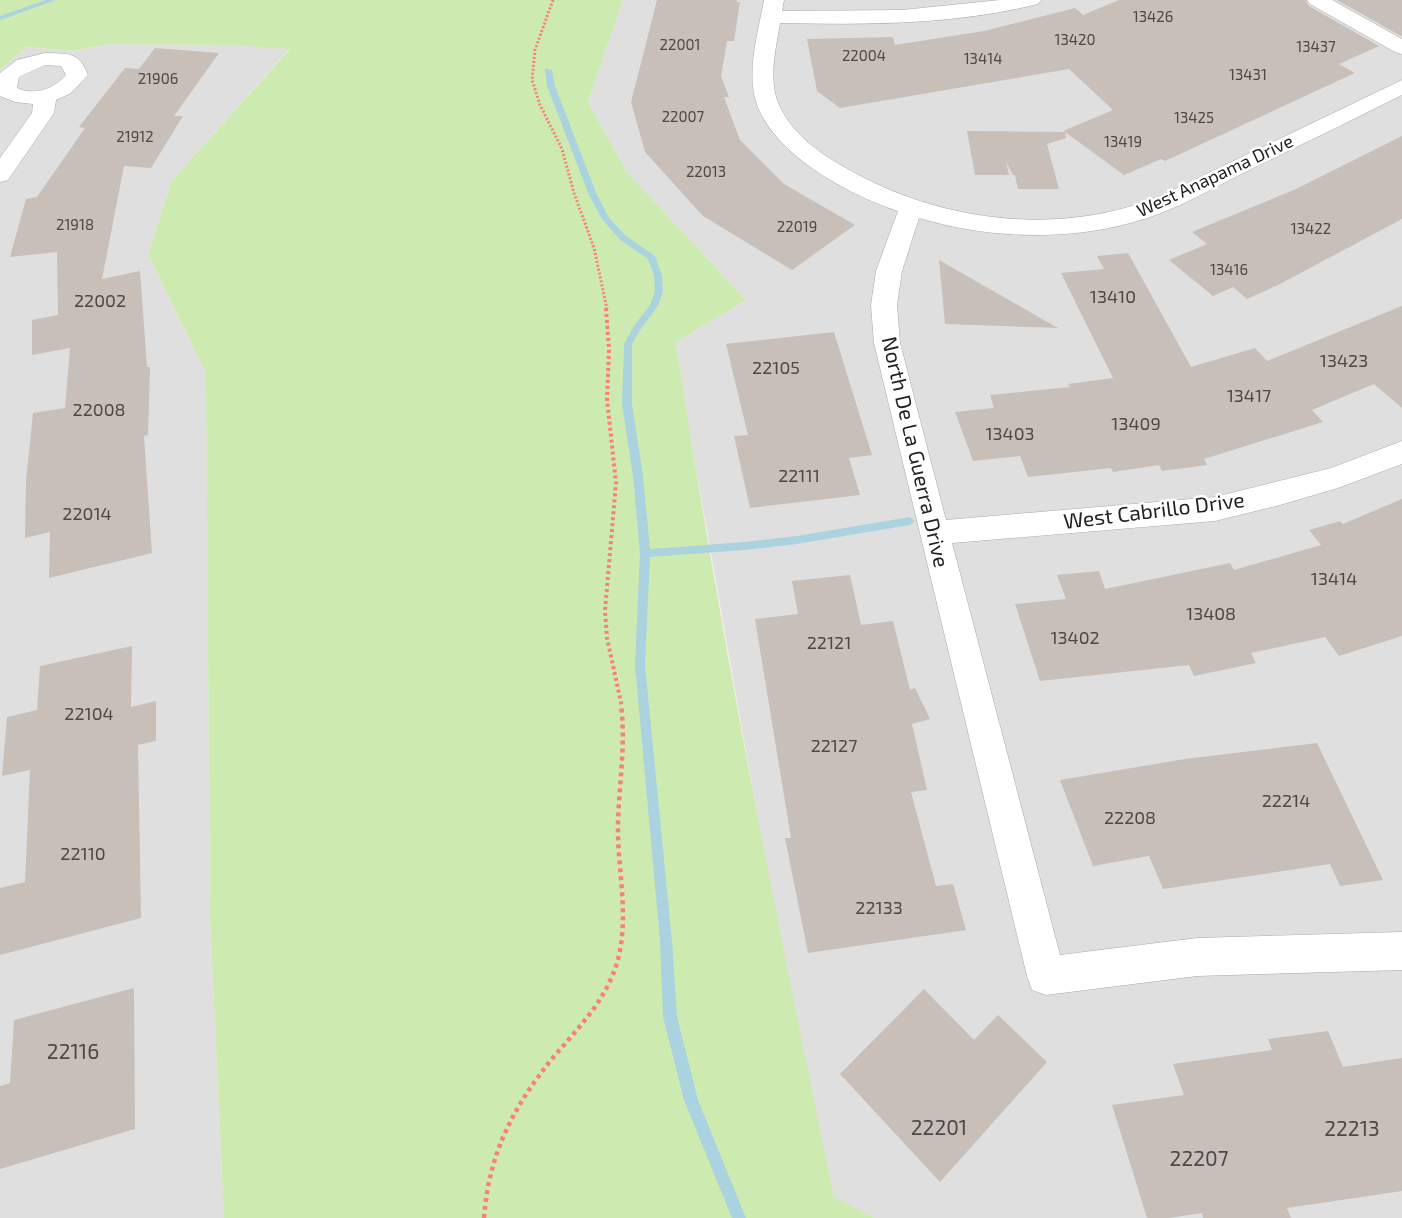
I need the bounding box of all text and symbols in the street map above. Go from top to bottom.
house number: 13426 [1133,7,1173,25]
house number: 13420 [1054,30,1096,48]
house number: 22001 [660,35,700,53]
house number: 13437 [1296,37,1336,55]
house number: 22004 [842,46,886,64]
house number: 13414 [964,49,1002,67]
house number: 13431 [1229,65,1267,83]
house number: 21906 [138,69,178,87]
house number: 22007 [662,107,705,125]
house number: 13425 [1174,108,1214,126]
house number: 21912 [116,127,154,145]
street label: West Anapama Drive [1133,129,1296,221]
house number: 13419 [1104,132,1142,150]
house number: 22013 [686,162,726,180]
house number: 21918 [56,215,94,233]
house number: 22019 [777,217,817,235]
house number: 13422 [1291,219,1331,237]
house number: 13416 [1210,260,1248,278]
house number: 13410 [1090,285,1136,307]
house number: 22002 [74,289,126,311]
street label: North De La Guerra Drive [878,334,955,570]
house number: 13423 [1320,349,1368,371]
house number: 22105 [752,356,800,378]
house number: 13417 [1227,384,1271,406]
house number: 22008 [73,398,125,420]
house number: 13409 [1111,412,1161,434]
house number: 13403 [985,422,1035,444]
house number: 22111 [778,464,820,486]
street label: West Cabrillo Drive [1062,486,1246,533]
house number: 22014 [62,502,112,524]
house number: 13414 [1311,567,1357,589]
house number: 13408 [1186,602,1236,624]
house number: 13402 [1050,626,1100,648]
house number: 22121 [807,631,851,653]
house number: 22104 [64,702,114,724]
house number: 22127 [811,734,857,756]
house number: 22214 [1262,789,1310,811]
house number: 22208 [1104,806,1156,828]
house number: 22110 [60,842,106,864]
house number: 22133 [855,896,903,918]
house number: 22116 [47,1038,99,1063]
house number: 22201 [911,1114,967,1139]
house number: 22213 [1324,1115,1380,1140]
house number: 22207 [1170,1145,1229,1170]

